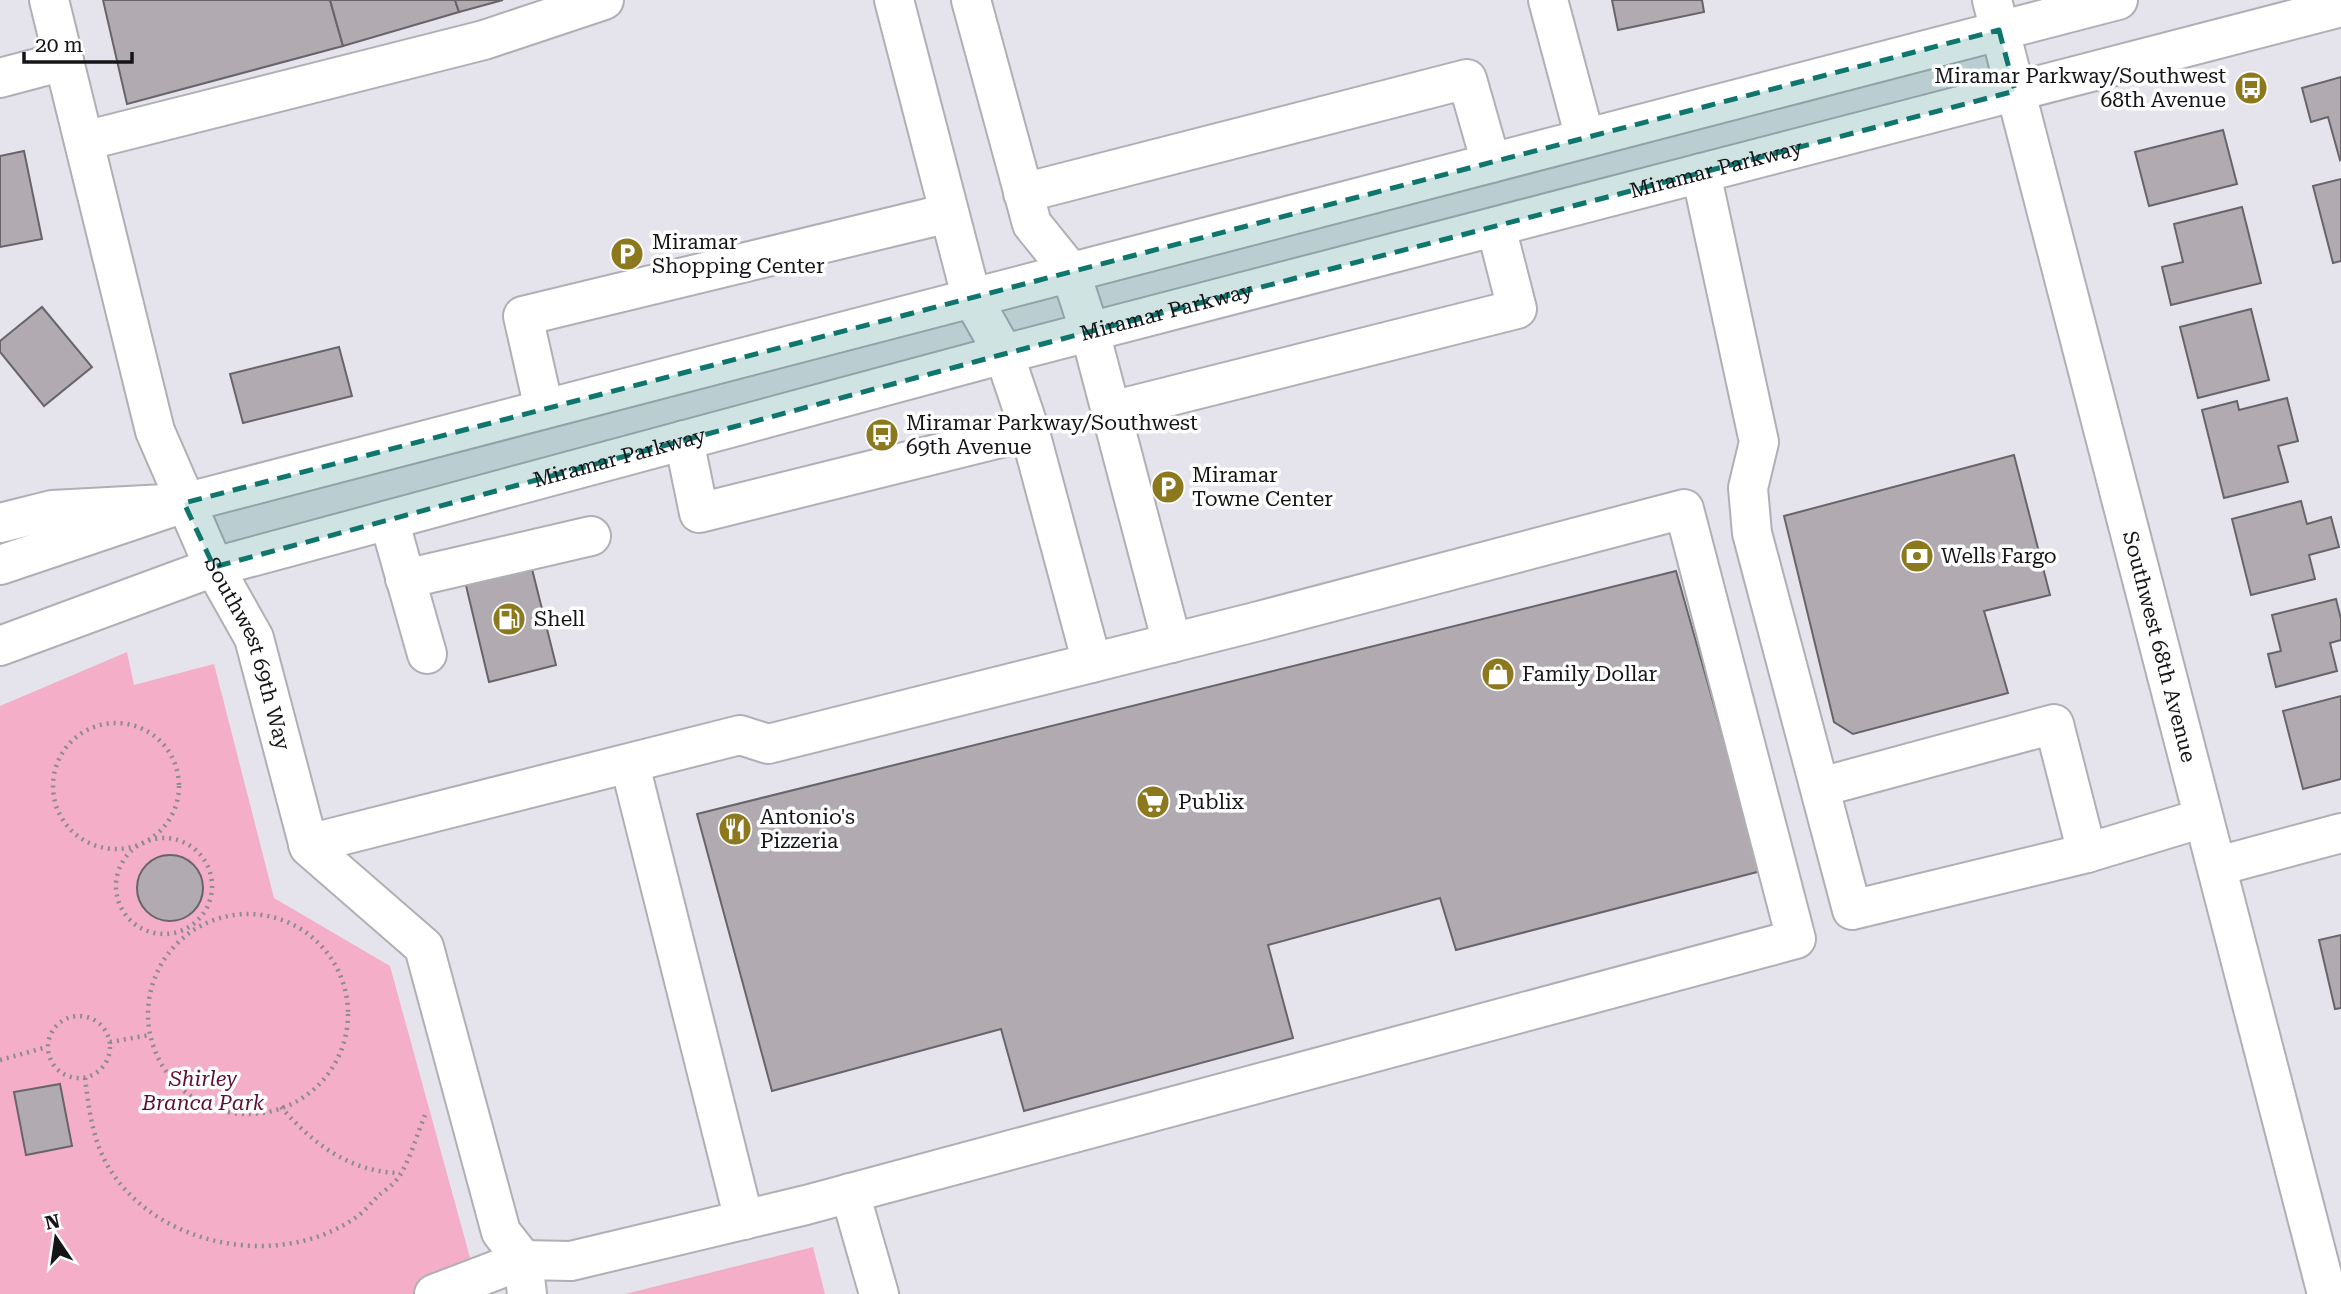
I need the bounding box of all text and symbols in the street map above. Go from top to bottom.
scale bar [24,21,133,65]
text: 20 m [35,33,83,57]
place label: Miramar Parkway/Southwest 68th Avenue [1934,64,2226,112]
bus stop icon: Miramar Parkway/Southwest 68th Avenue [2232,69,2270,107]
street label: Miramar Parkway [1627,135,1806,203]
place label: Miramar Shopping Center [652,230,825,278]
parking icon: Miramar Shopping Center [608,235,646,273]
street label: Miramar Parkway [1077,278,1256,346]
place label: Miramar Parkway/Southwest 69th Avenue [906,411,1198,459]
bus stop icon: Miramar Parkway/Southwest 69th Avenue [863,416,901,454]
street label: Miramar Parkway [531,423,709,492]
place label: Miramar Towne Center [1192,463,1333,511]
parking icon: Miramar Towne Center [1149,468,1187,506]
street label: Southwest 68th Avenue [2118,529,2201,765]
bank icon: Wells Fargo [1898,537,1936,575]
place label: Wells Fargo [1941,544,2057,568]
street label: Southwest 69th Way [199,554,295,753]
fuel station icon: Shell [490,600,528,638]
place label: Shell [534,607,585,631]
shop icon: Family Dollar [1479,655,1517,693]
place label: Family Dollar [1522,662,1658,686]
supermarket icon: Publix [1134,783,1172,821]
place label: Publix [1178,790,1244,814]
place label: Antonio's Pizzeria [760,805,855,853]
restaurant icon: Antonio's Pizzeria [716,810,754,848]
park label: Shirley Branca Park [141,1067,265,1115]
north arrow [21,1203,91,1273]
text: N [43,1209,62,1235]

